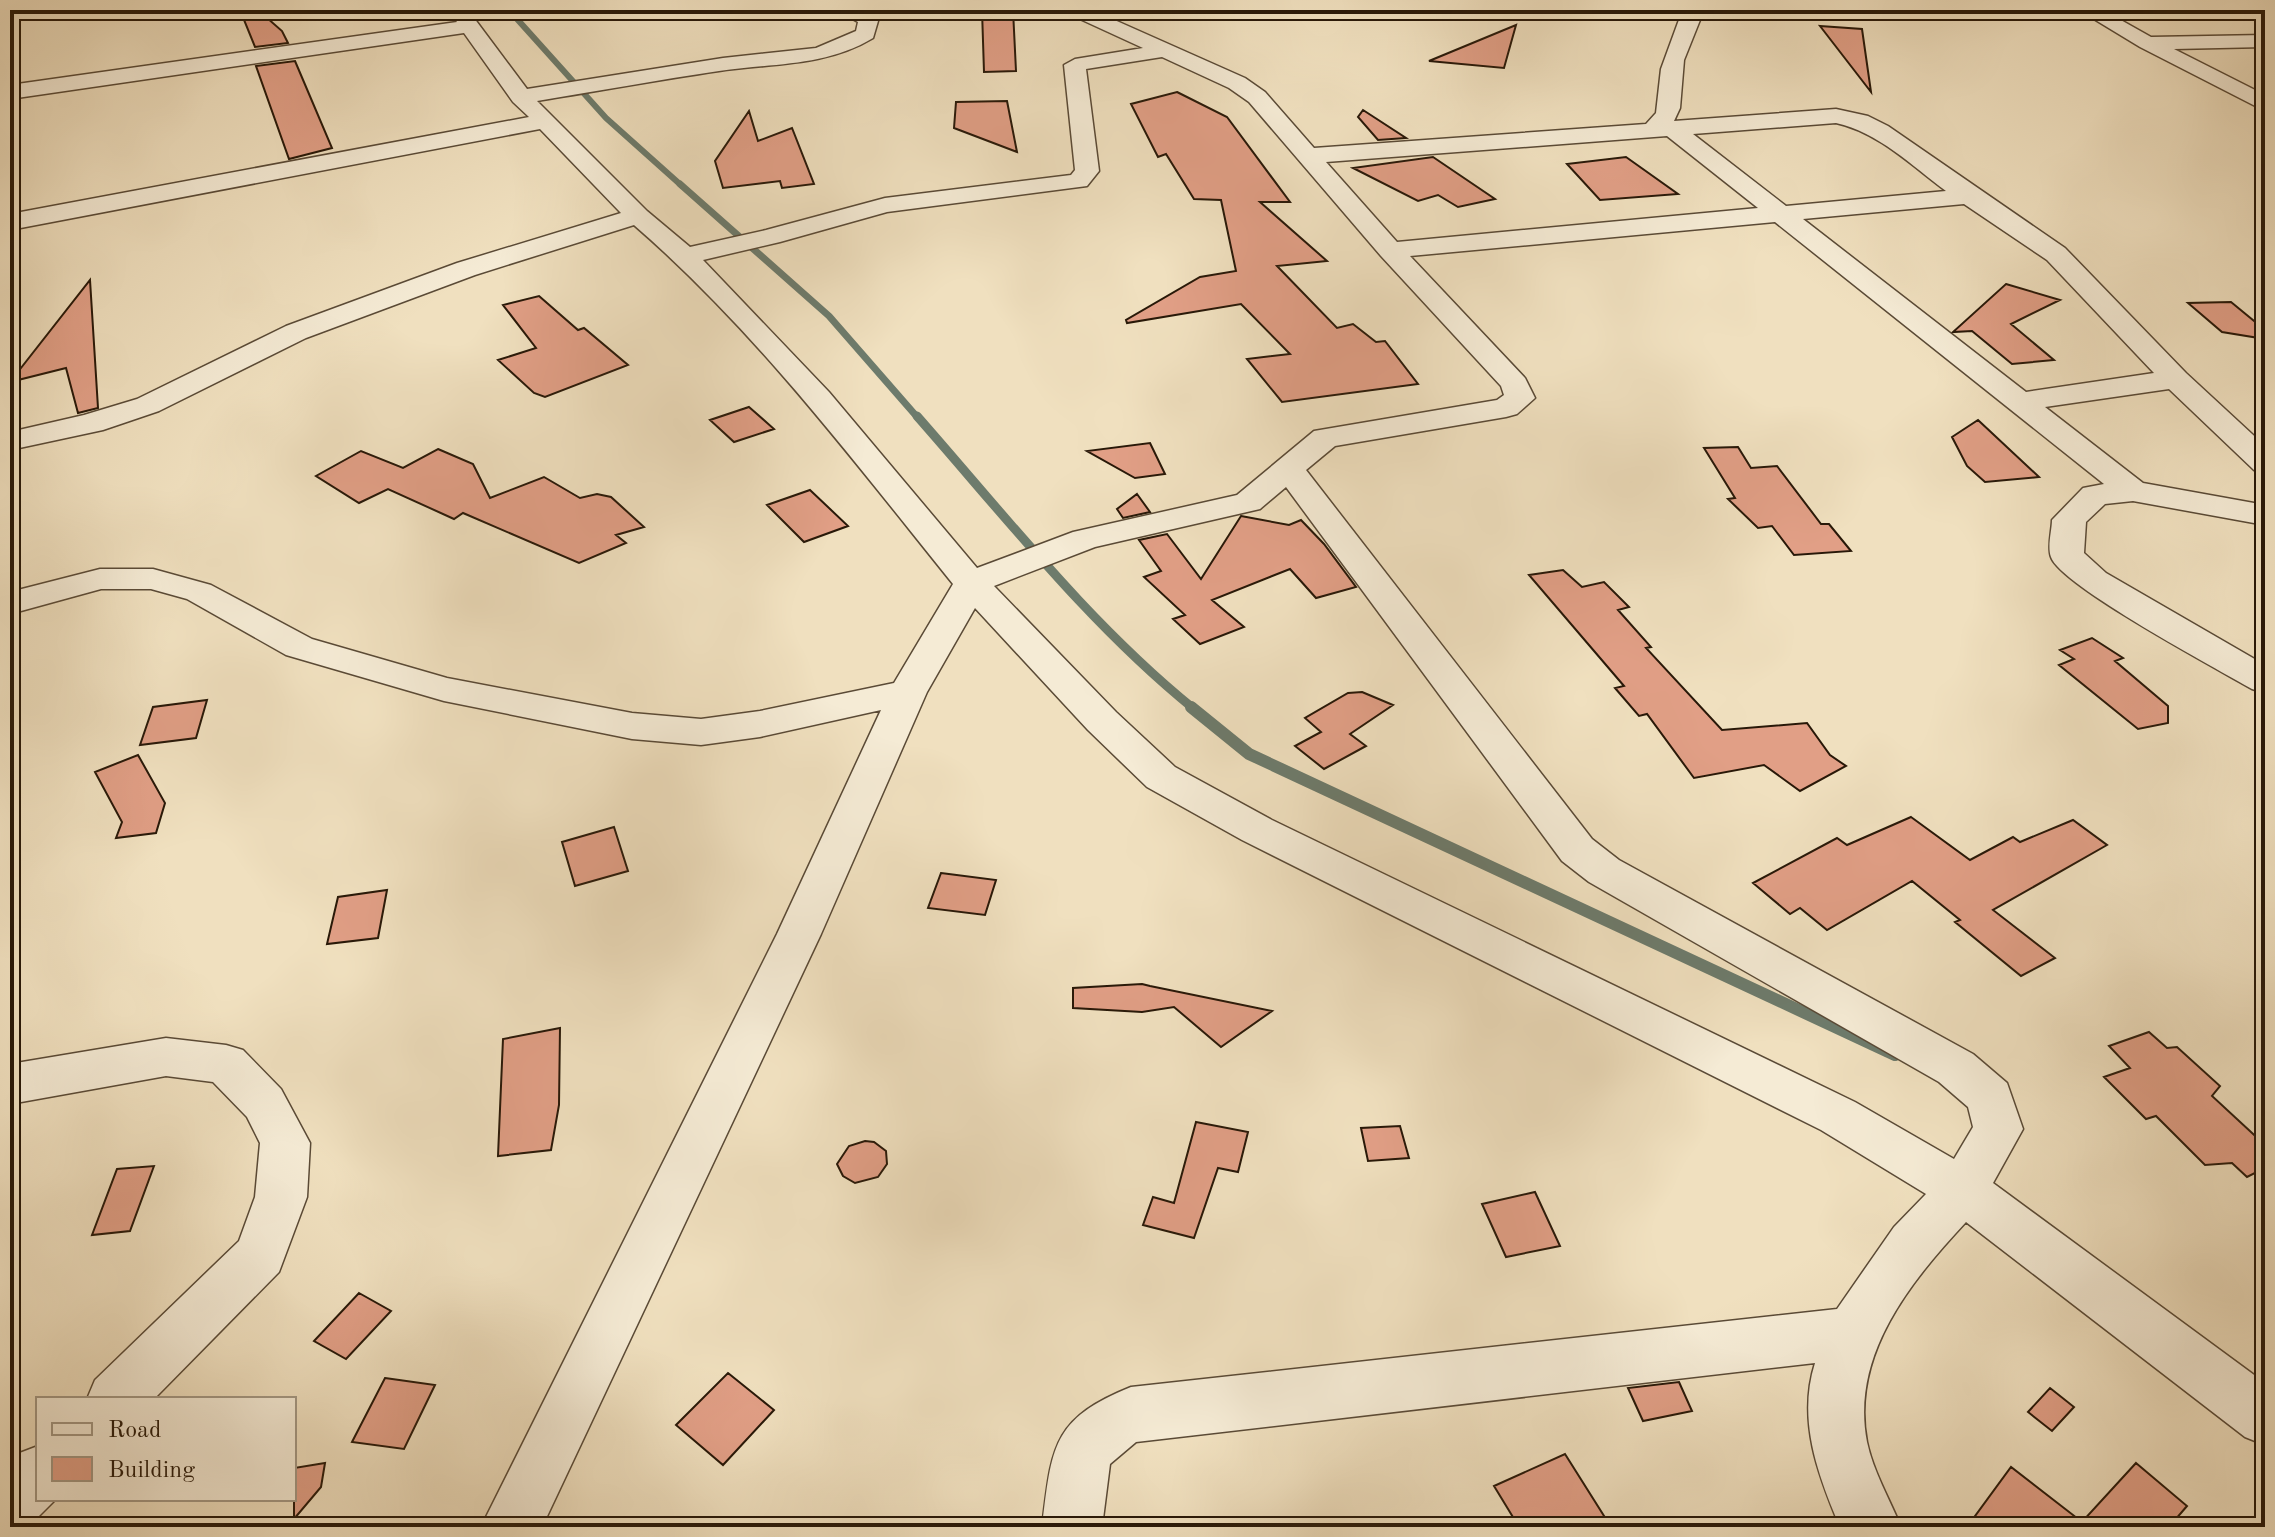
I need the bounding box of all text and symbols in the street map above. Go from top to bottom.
legend [36,1397,296,1501]
text: Road [108,1419,161,1443]
text: Building [108,1459,195,1483]

